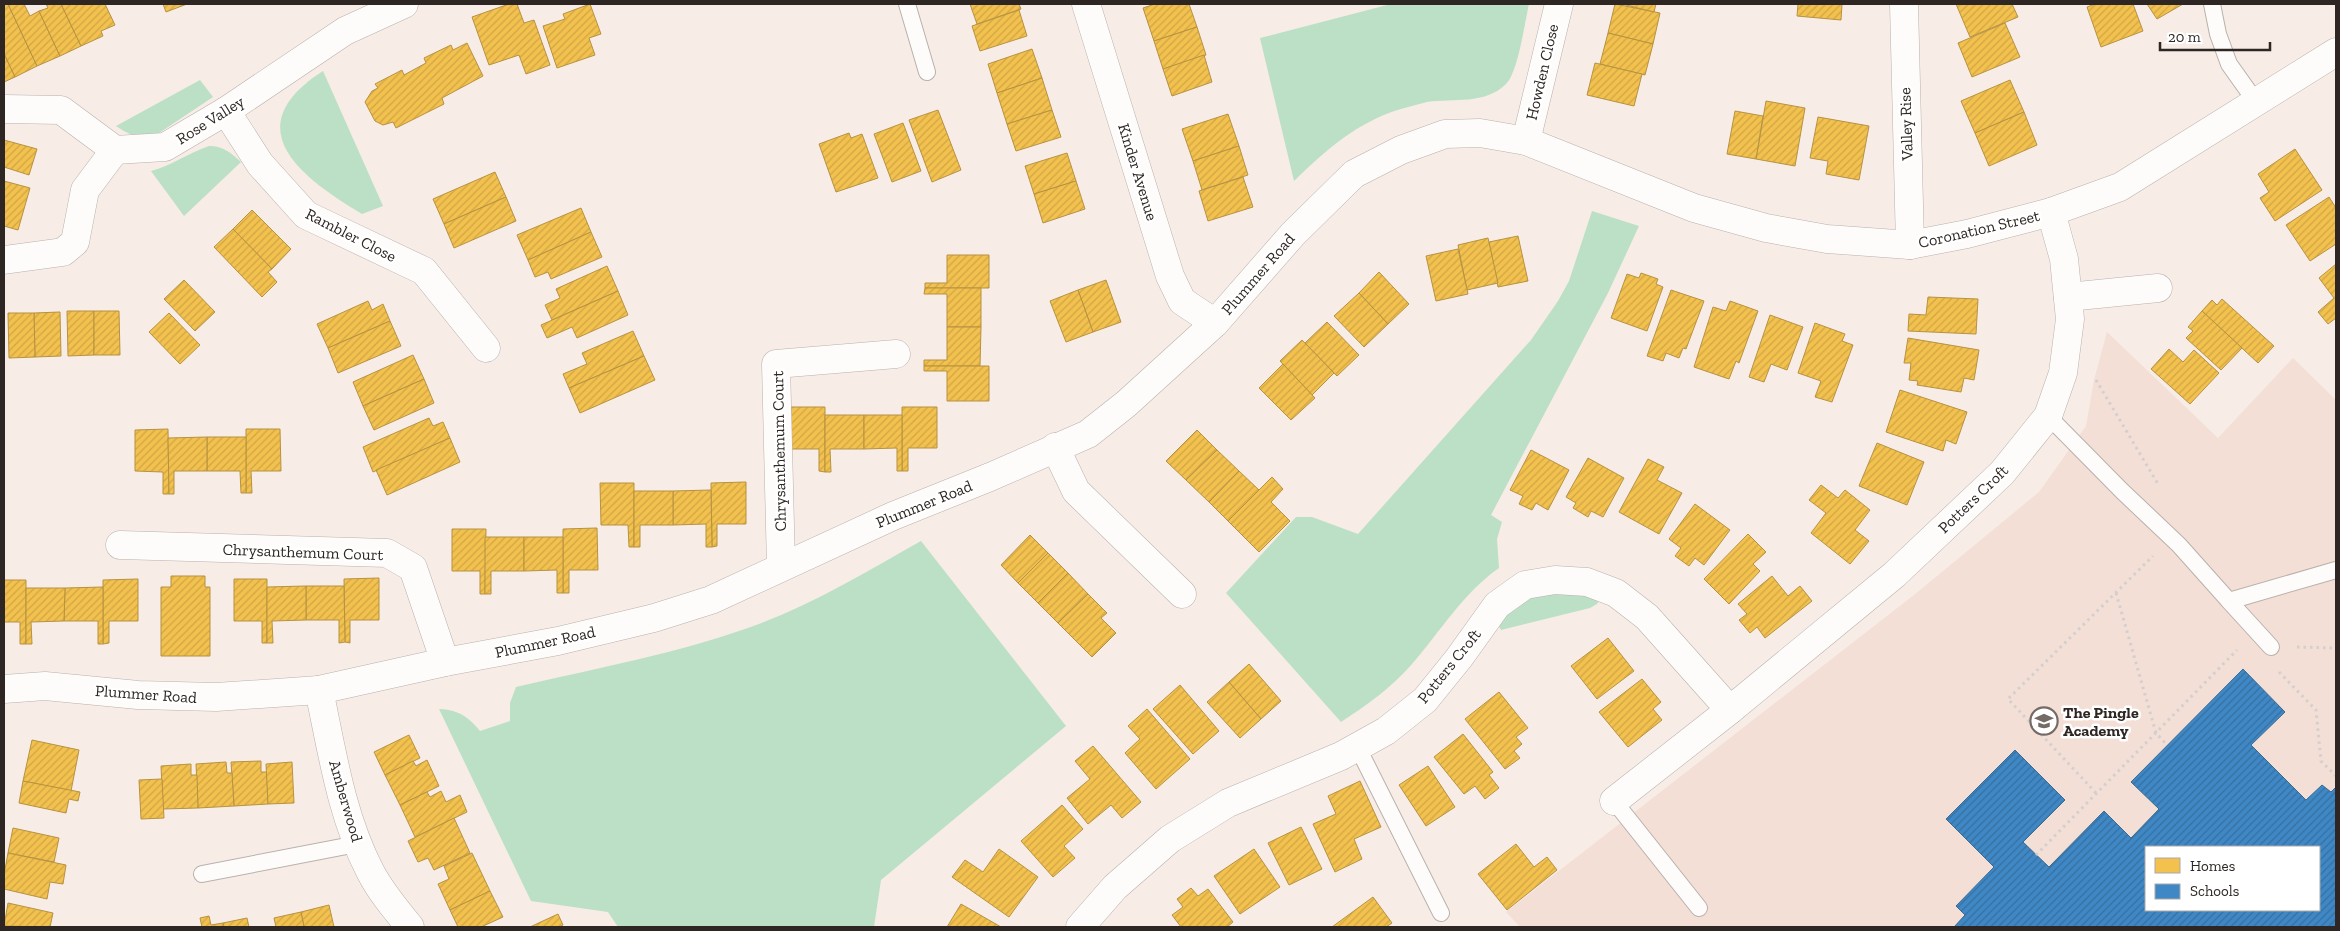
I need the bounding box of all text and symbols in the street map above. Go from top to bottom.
scale bar [2160,20,2270,52]
street label: Howden Close [1522,22,1562,122]
text: 20 m [2168,28,2201,46]
street label: Valley Rise [1895,87,1917,162]
street label: Rose Valley [173,91,248,148]
street label: Kinder Avenue [1114,121,1162,223]
street label: Rambler Close [303,204,399,266]
street label: Coronation Street [1916,206,2042,252]
street label: Plummer Road [1217,229,1299,319]
street label: Chrysanthemum Court [768,370,790,532]
street label: Potters Croft [1934,461,2012,537]
street label: Plummer Road [873,476,975,532]
street label: Chrysanthemum Court [222,540,384,564]
street label: Plummer Road [493,622,597,662]
street label: Potters Croft [1413,625,1485,707]
street label: Plummer Road [94,681,198,707]
place label: The Pingle Academy [2063,703,2139,740]
school or university icon: The Pingle Academy [2029,706,2059,736]
street label: Amberwood [325,758,367,844]
legend [2145,846,2320,911]
text: Homes [2190,857,2235,875]
text: Schools [2190,882,2239,900]

